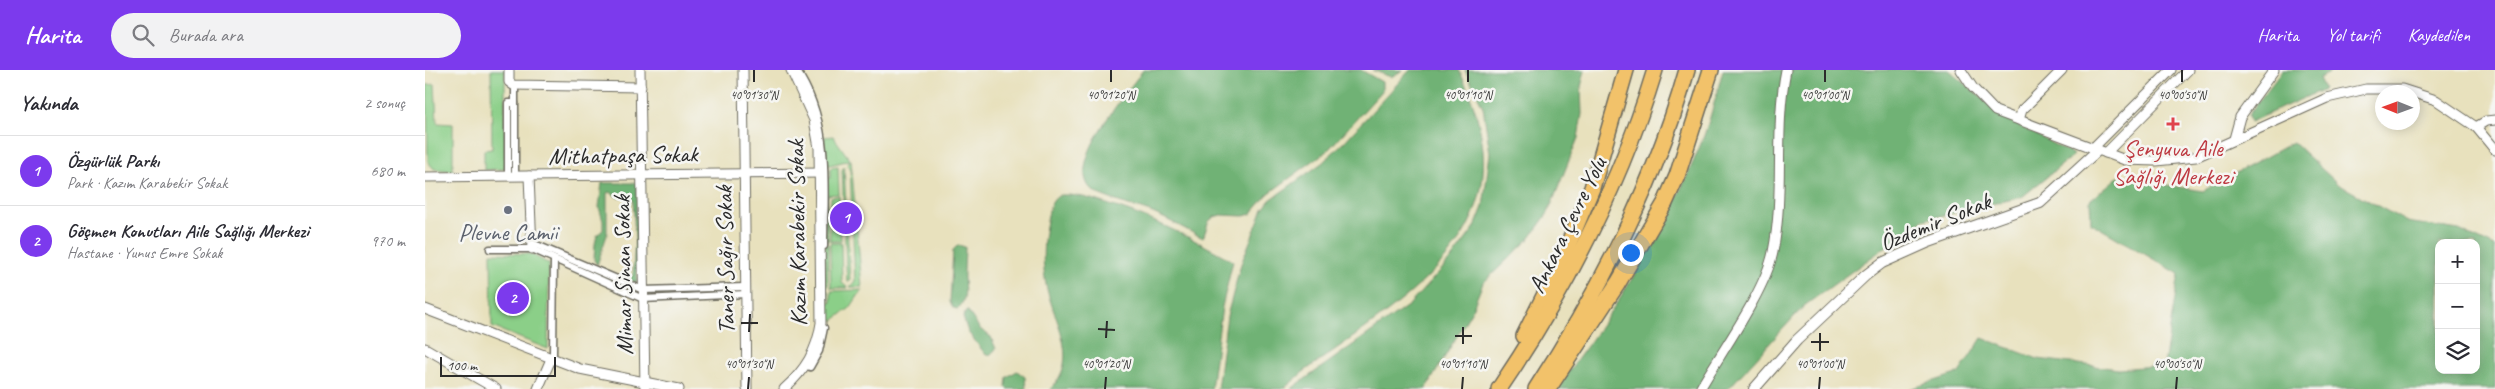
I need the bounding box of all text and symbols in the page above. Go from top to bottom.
search box [111,13,461,58]
text: Harita [25,20,81,50]
icon: search [129,21,157,49]
text: Burada ara [169,23,243,47]
text: Harita [2258,24,2299,46]
text: Yol tarifi [2327,24,2380,46]
text: Kaydedilen [2408,24,2470,46]
north arrow [2375,85,2420,130]
text: 40°01'30"N [730,87,779,103]
text: 40°01'20"N [1087,87,1136,103]
text: 40°01'10"N [1444,87,1493,103]
text: 40°01'00"N [1801,87,1850,103]
text: 40°00'50"N [2158,87,2207,103]
text: Yakında [20,90,78,116]
text: 2 sonuç [364,93,405,113]
marker: Şenyuva Aile Sağlığı Merkezi [2166,117,2180,131]
place label: Şenyuva Aile Sağlığı Merkezi [2113,133,2237,191]
street label: Kazım Karabekir Sokak [780,137,814,326]
street label: Mithatpaşa Sokak [548,139,700,171]
text: Özgürlük Parkı [67,149,159,173]
street label: Ankara Çevre Yolu [1521,150,1614,298]
text: 1 [32,161,40,181]
text: 680 m [371,161,405,181]
text: Park · Kazım Karabekir Sokak [67,173,227,193]
street label: Taner Sağır Sokak [709,183,741,334]
street label: Özdemir Sokak [1875,185,1997,258]
street label: Mimar Sinan Sokak [607,193,639,355]
pin: 1 [830,199,862,237]
marker: Plevne Camii [502,204,514,216]
place label: Plevne Camii [458,217,560,247]
text: Göçmen Konutları Aile Sağlığı Merkezi [67,219,309,243]
text: 2 [32,231,40,251]
text: 970 m [371,231,405,251]
map controls [2435,239,2480,374]
button: + [2435,239,2480,284]
your location [1618,240,1644,266]
text: Hastane · Yunus Emre Sokak [67,243,222,263]
pin: 2 [497,279,529,317]
button: − [2435,284,2480,329]
button: layers [2435,329,2480,374]
scale bar [440,354,556,377]
text: 40°01'30"N [725,356,774,372]
text: 40°01'20"N [1082,356,1131,372]
text: 40°01'10"N [1439,356,1488,372]
text: 40°01'00"N [1796,356,1845,372]
text: 40°00'50"N [2153,356,2202,372]
text: 100 m [447,357,477,374]

